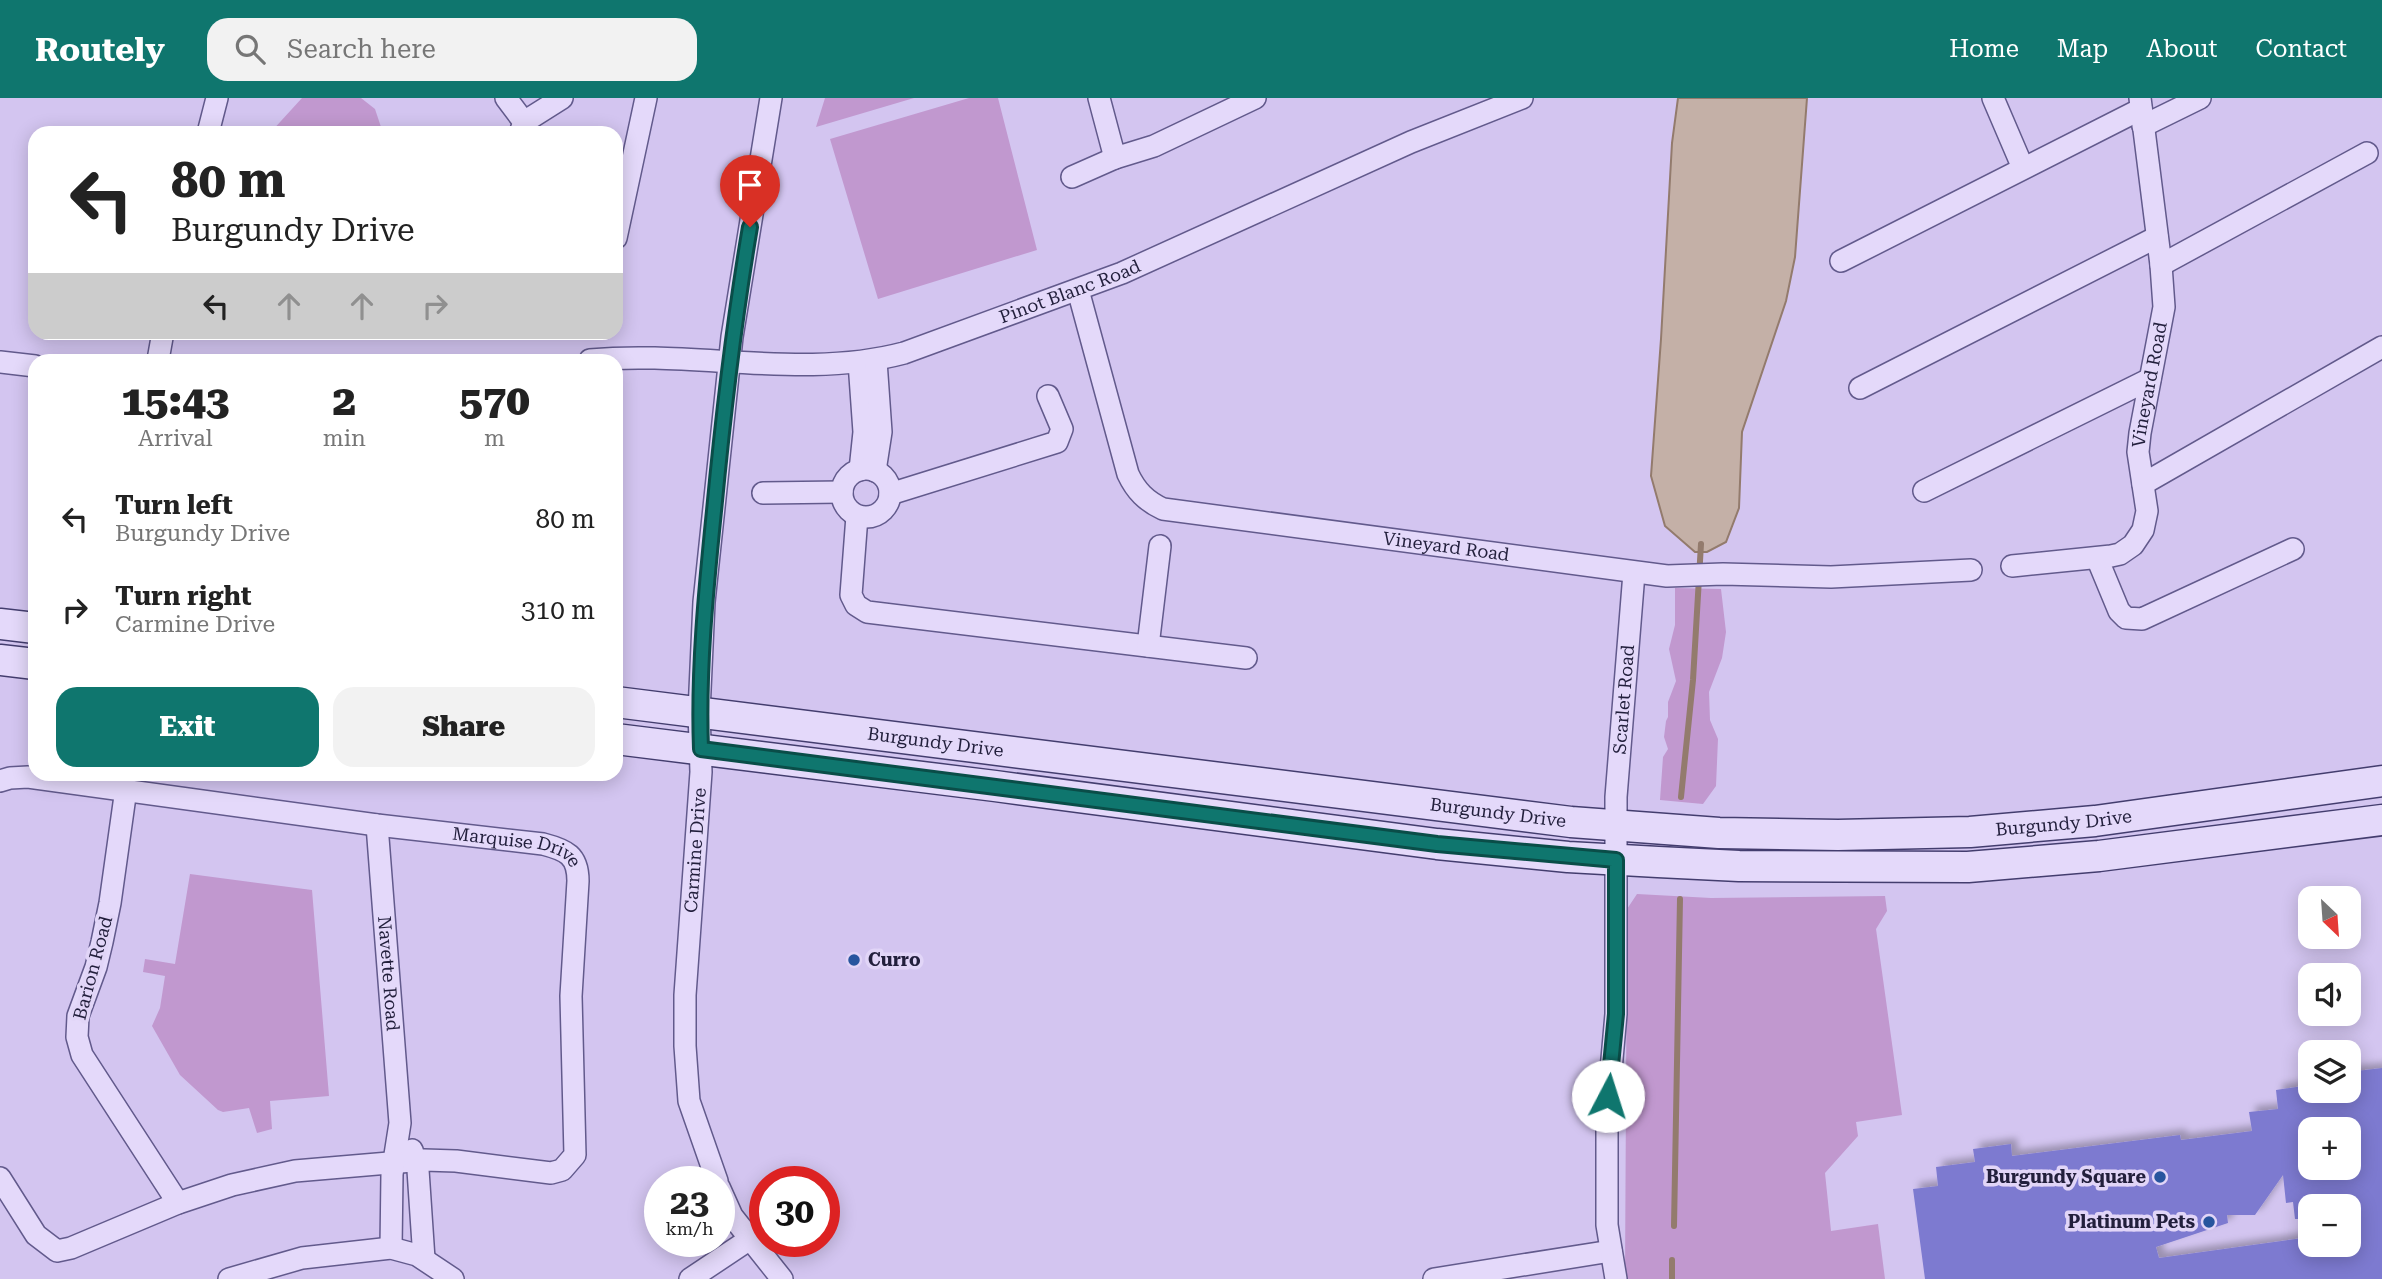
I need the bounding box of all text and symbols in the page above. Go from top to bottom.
search box [207,18,697,81]
text: Routely [35,30,165,69]
icon: search [231,30,269,68]
text: Search here [287,34,436,64]
text: Home [1949,35,2019,63]
text: Map [2057,35,2108,63]
text: About [2146,35,2217,63]
text: Contact [2255,35,2347,63]
text: 80 m [171,152,286,209]
icon: left [56,154,147,245]
pin [720,155,780,227]
icon: arrive [731,166,769,204]
text: Burgundy Drive [171,211,415,249]
street label: Pinot Blanc Road [996,255,1144,327]
icon: left [197,287,235,325]
icon: ahead [270,287,308,325]
icon: ahead [343,287,381,325]
icon: right [416,287,454,325]
street label: Vineyard Road [2128,320,2171,448]
text: 15:43 [121,376,229,425]
text: 2 [332,376,356,425]
text: 570 [459,376,530,425]
text: Arrival [138,425,213,452]
text: min [323,425,366,452]
text: m [484,425,505,452]
text: Turn left [115,490,233,520]
icon: left [56,500,94,538]
text: 80 m [536,504,595,534]
text: Burgundy Drive [115,520,290,547]
street label: Vineyard Road [1382,527,1511,565]
text: Turn right [115,581,251,611]
icon: right [56,591,94,629]
text: 310 m [521,595,595,625]
text: Carmine Drive [115,611,275,638]
street label: Scarlet Road [1608,643,1638,755]
button: Exit [56,687,319,767]
button: Share [333,687,595,767]
street label: Burgundy Drive [866,723,1005,761]
street label: Carmine Drive [680,787,710,914]
street label: Burgundy Drive [1429,793,1568,831]
street label: Burgundy Drive [1994,805,2133,840]
street label: Marquise Drive [451,823,586,870]
north arrow [2298,886,2361,948]
map controls [2298,886,2361,1257]
street label: Barion Road [69,913,117,1022]
street label: Navette Road [374,915,404,1032]
place label: Curro [868,949,921,970]
marker: Curro [846,952,862,968]
button: sound [2298,963,2361,1026]
button: layers [2298,1040,2361,1103]
position arrow [1571,1059,1645,1133]
button: + [2298,1117,2361,1180]
speed limit sign: 30 [749,1166,840,1257]
place label: Burgundy Square [1986,1166,2146,1187]
marker: Burgundy Square [2152,1169,2168,1185]
text: 23 [670,1182,709,1223]
button: − [2298,1194,2361,1257]
place label: Platinum Pets [2068,1211,2195,1232]
marker: Platinum Pets [2201,1214,2217,1230]
text: km/h [665,1218,714,1239]

